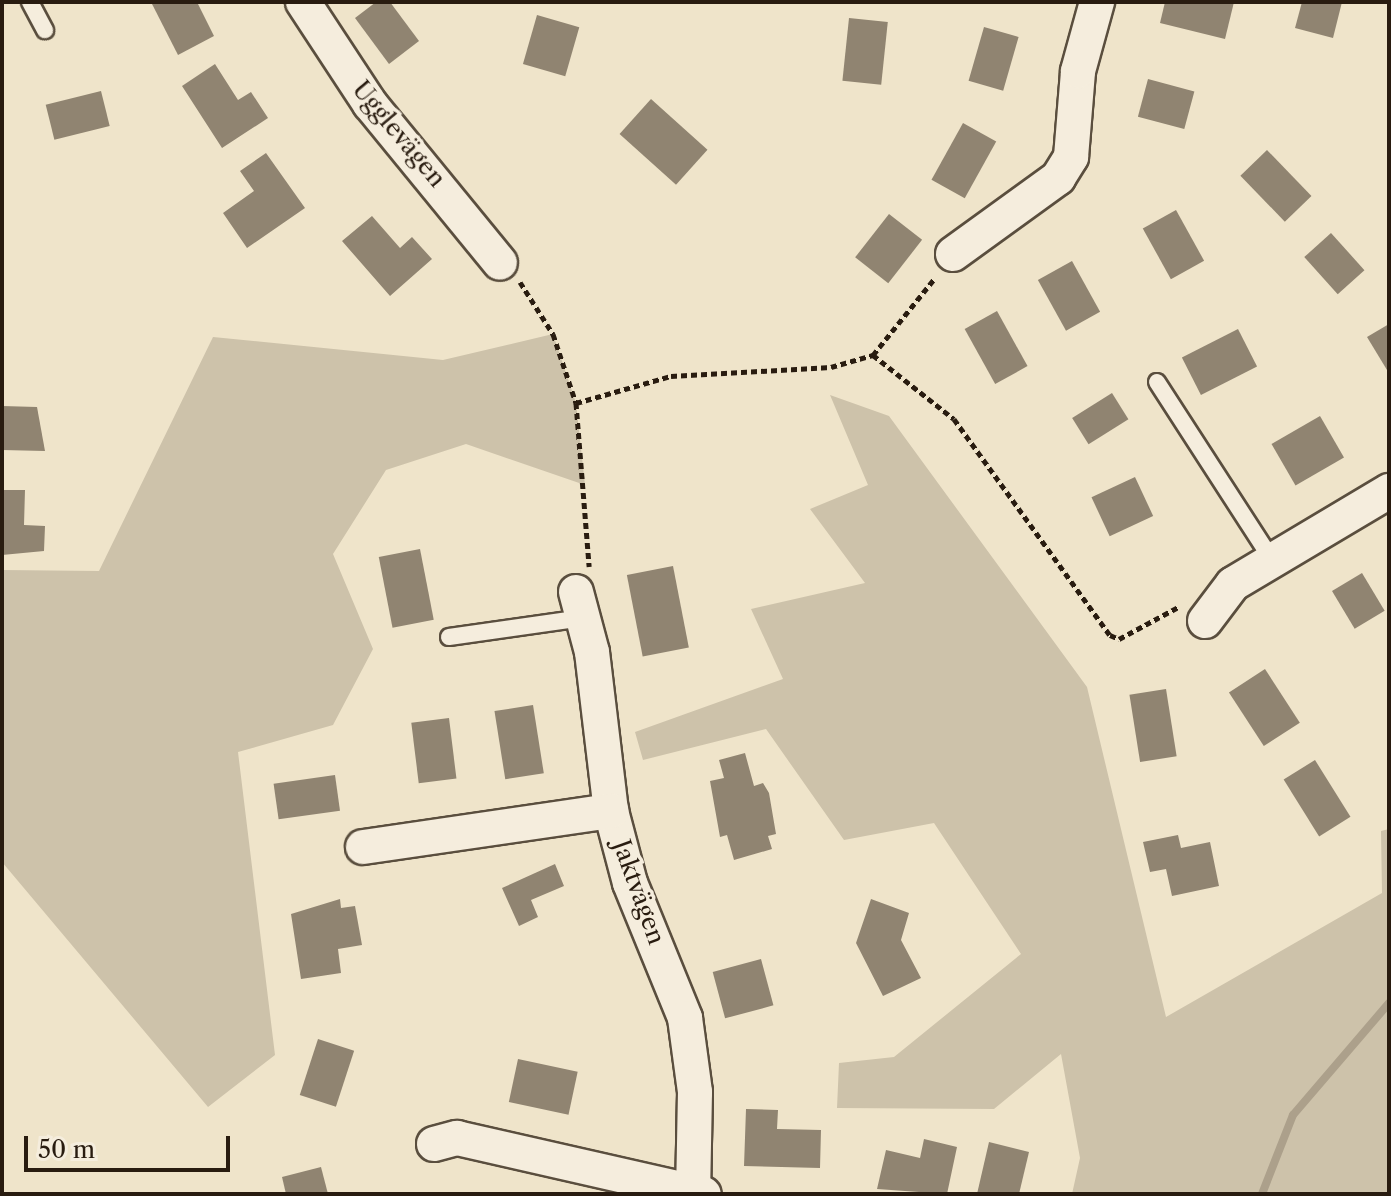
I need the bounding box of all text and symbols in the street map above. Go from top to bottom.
street label: Ugglevägen [346,75,452,193]
street label: Jaktvägen [607,836,671,948]
scale bar [28,1120,234,1170]
text: 50 m [38,1135,95,1164]

